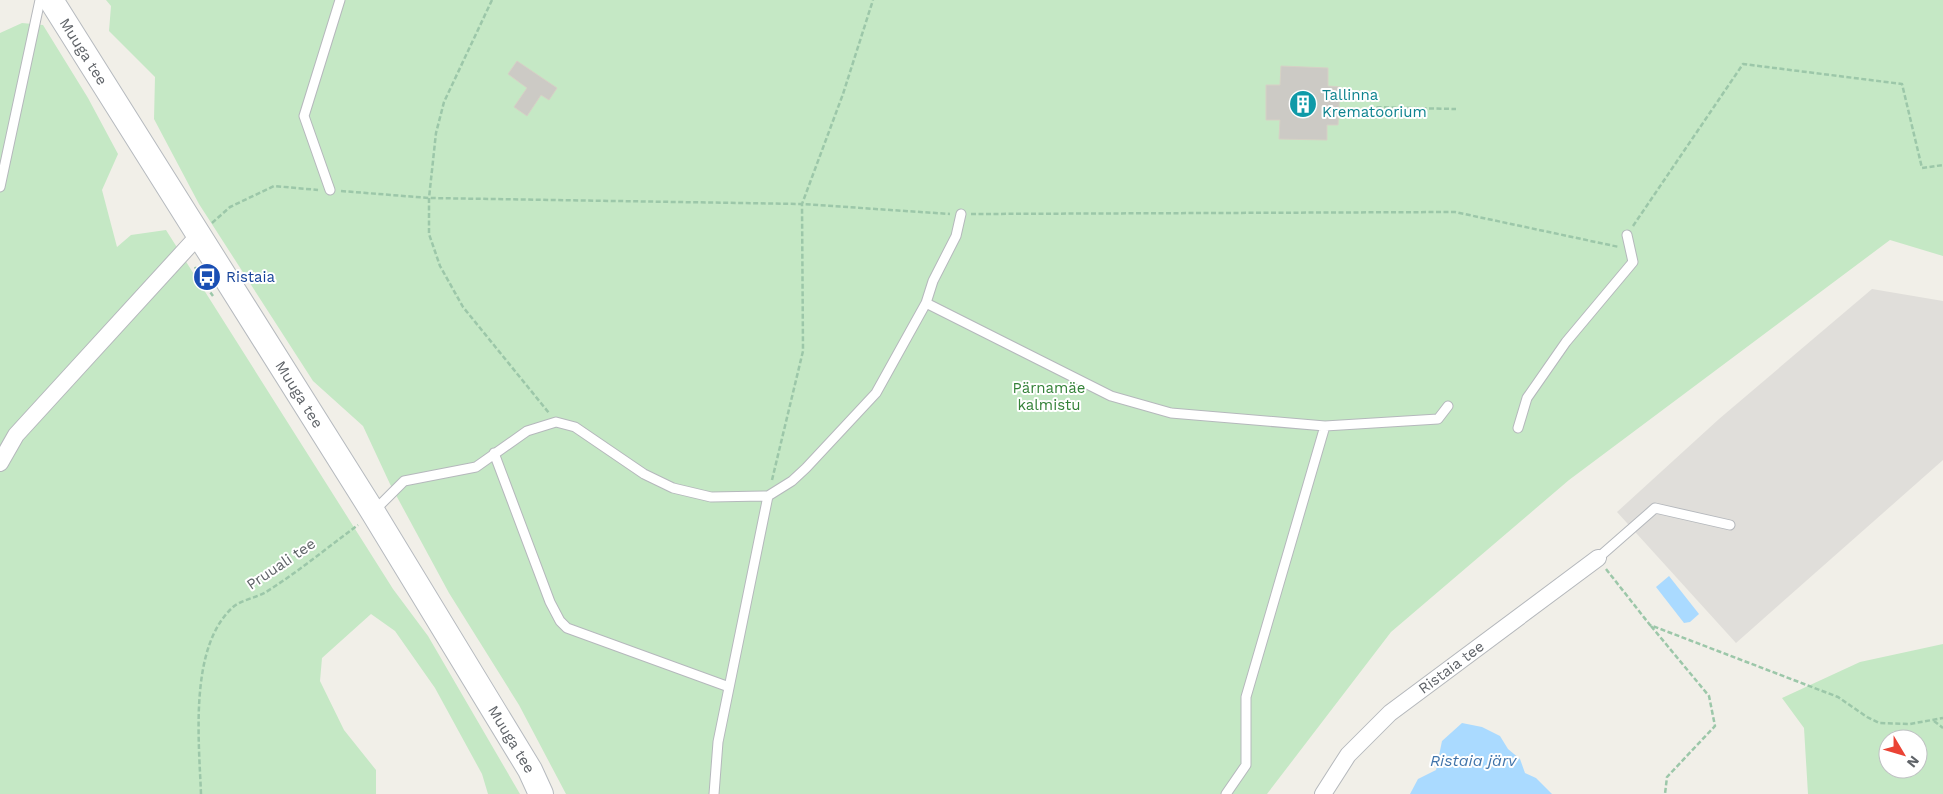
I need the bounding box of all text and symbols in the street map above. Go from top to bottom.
street label: Muuga tee [56,15,111,89]
place label: Tallinna Krematoorium [1322,86,1427,121]
building icon: Tallinna Krematoorium [1288,89,1318,119]
bus stop icon: Ristaia [192,262,222,292]
place label: Ristaia [226,268,276,286]
street label: Muuga tee [271,358,327,431]
park label: Pärnamäe kalmistu [1013,379,1085,414]
street label: Pruuali tee [243,534,319,594]
street label: Ristaia tee [1415,637,1487,698]
street label: Muuga tee [484,702,539,776]
north arrow [1878,729,1928,779]
water label: Ristaia järv [1430,751,1517,770]
text: N [1904,753,1923,771]

